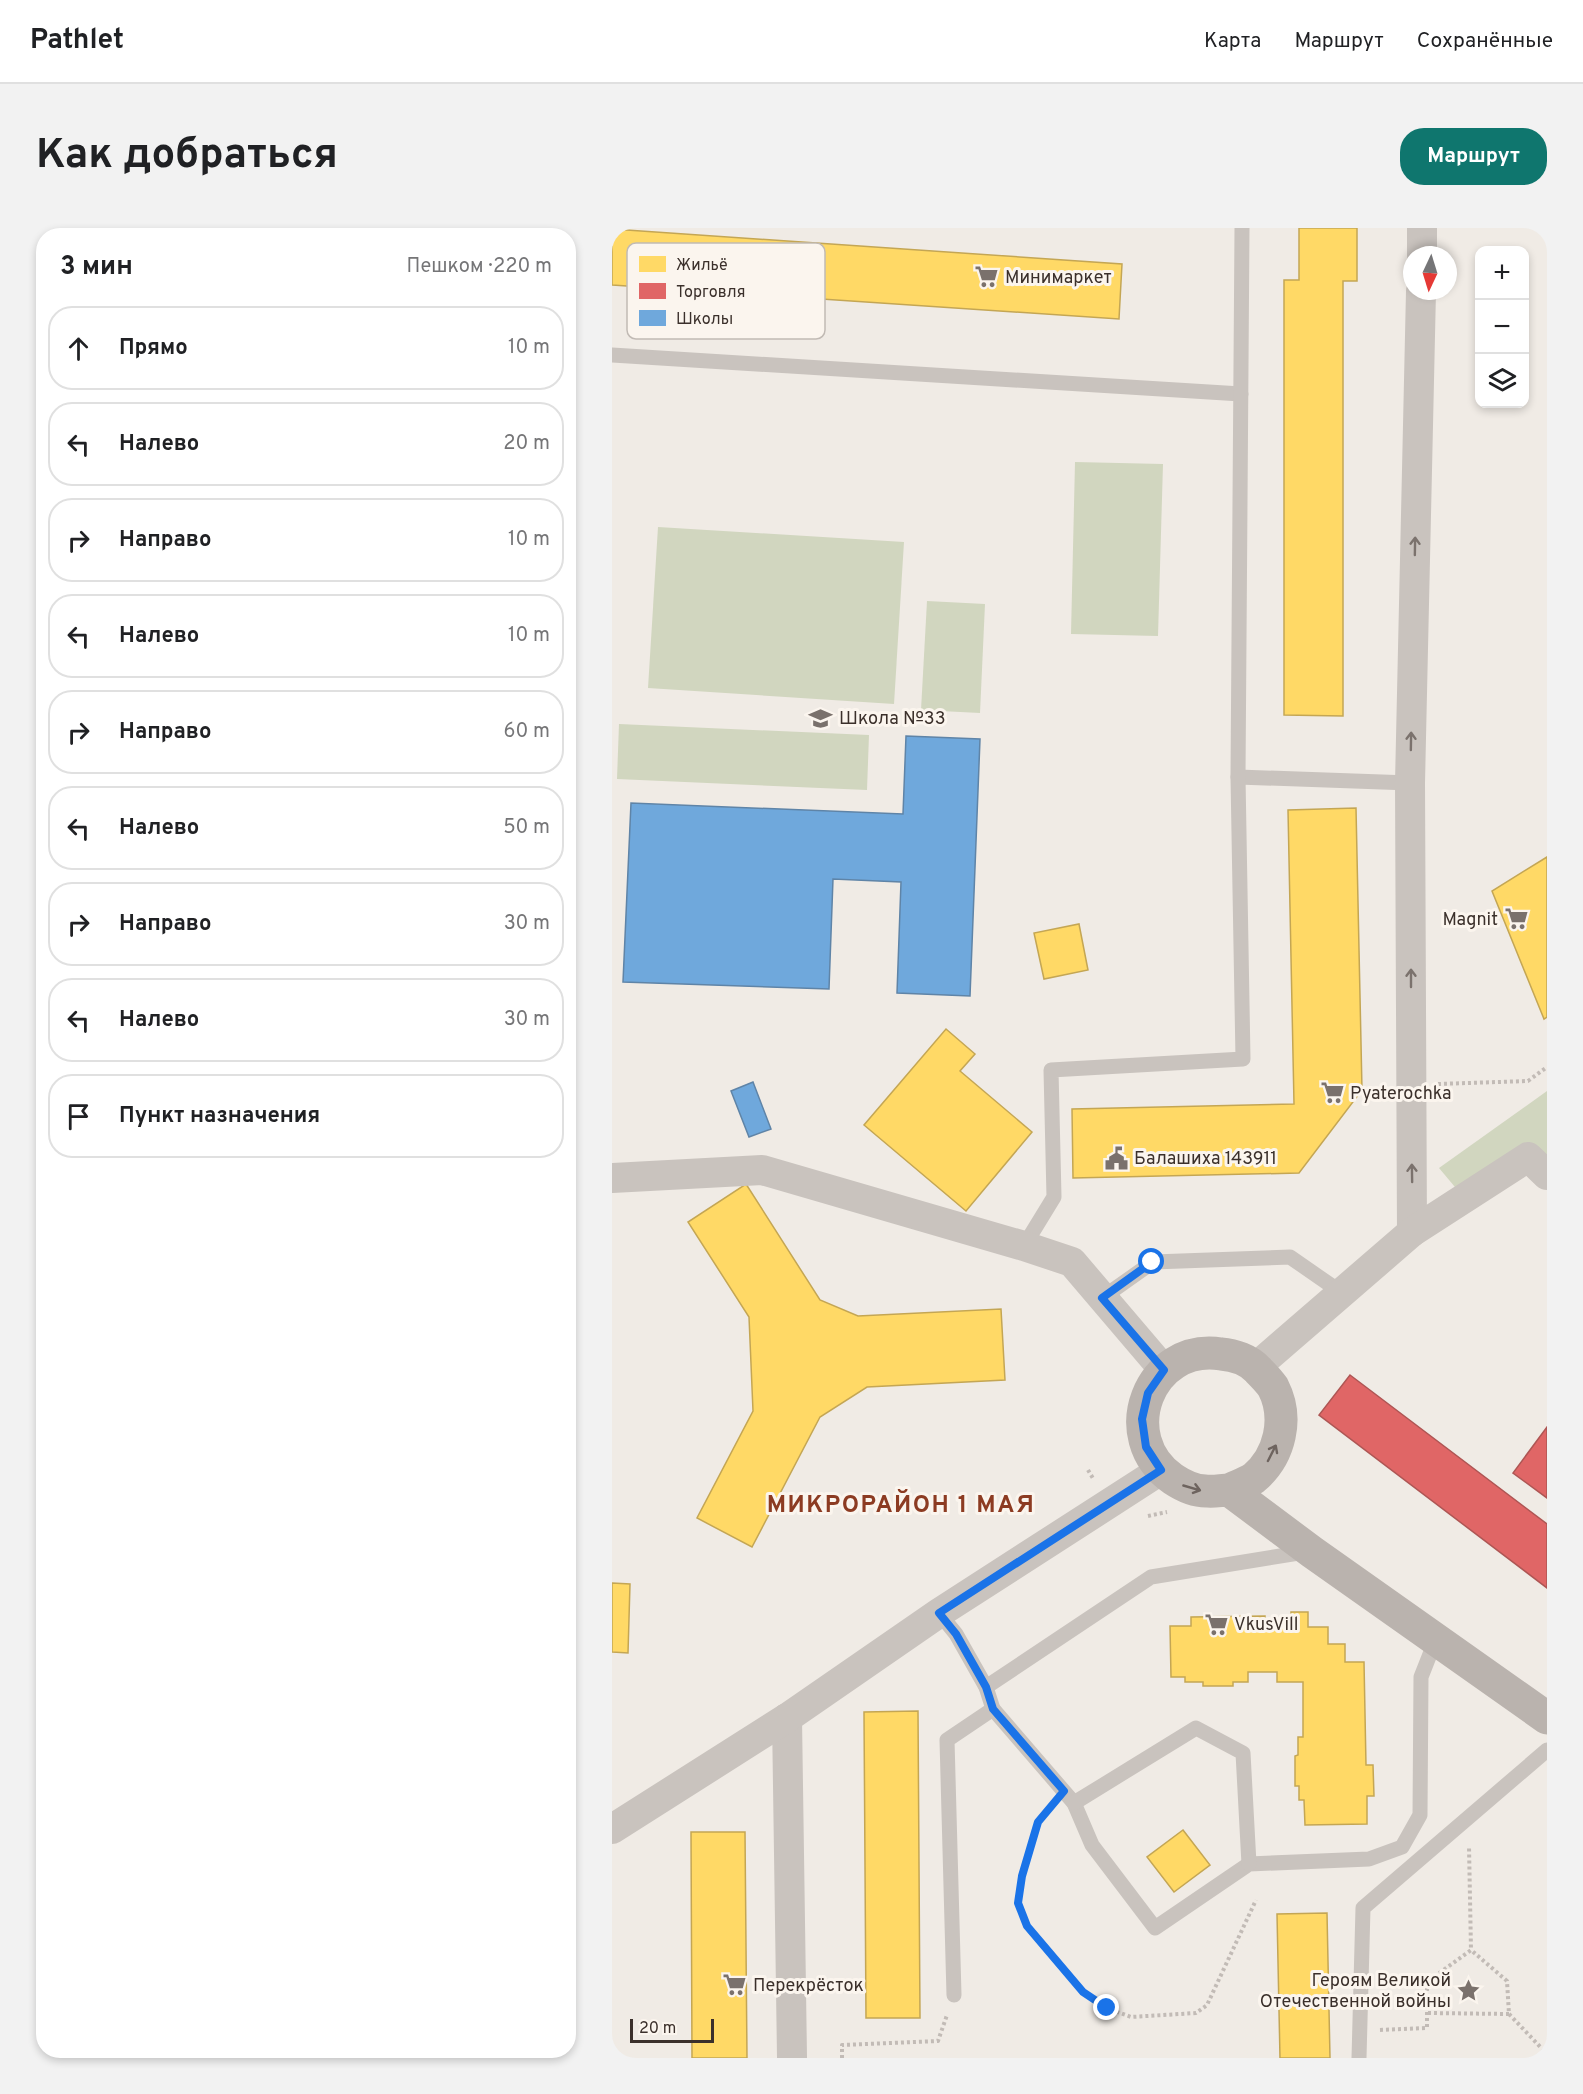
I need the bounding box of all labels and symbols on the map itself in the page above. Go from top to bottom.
legend [627,243,825,339]
north arrow [1403,246,1457,300]
text: Жильё [676,256,728,276]
supermarket icon: Минимаркет [974,264,1000,290]
place label: Минимаркет [1005,267,1112,290]
text: Торговля [676,283,746,303]
text: Школы [676,310,733,330]
one-way arrow [1409,537,1421,557]
school or university icon: Школа №33 [808,705,834,731]
place label: Школа №33 [839,708,946,731]
one-way arrow [1405,732,1417,752]
supermarket icon: Magnit [1503,906,1529,932]
place label: Magnit [1443,909,1498,932]
one-way arrow [1405,969,1417,989]
supermarket icon: Pyaterochka [1319,1080,1345,1106]
place label: Pyaterochka [1350,1083,1451,1106]
public building icon: Балашиха 143911 [1103,1145,1129,1171]
place label: Балашиха 143911 [1134,1148,1277,1171]
one-way arrow [1406,1164,1418,1184]
route start [1138,1248,1164,1274]
one-way arrow [1267,1445,1279,1463]
one-way arrow [1182,1483,1201,1494]
district label: МИКРОРАЙОН 1 МАЯ [767,1489,1035,1521]
supermarket icon: VkusVill [1203,1611,1229,1637]
place label: VkusVill [1234,1614,1298,1637]
place label: Героям Великой Отечественной войны [1260,1970,1451,2014]
supermarket icon: Перекрёсток [722,1972,748,1998]
place label: Перекрёсток [753,1975,864,1998]
place icon: Героям Великой Отечественной войны [1456,1977,1482,2003]
route end [1093,1994,1119,2020]
scale bar [630,2016,714,2044]

